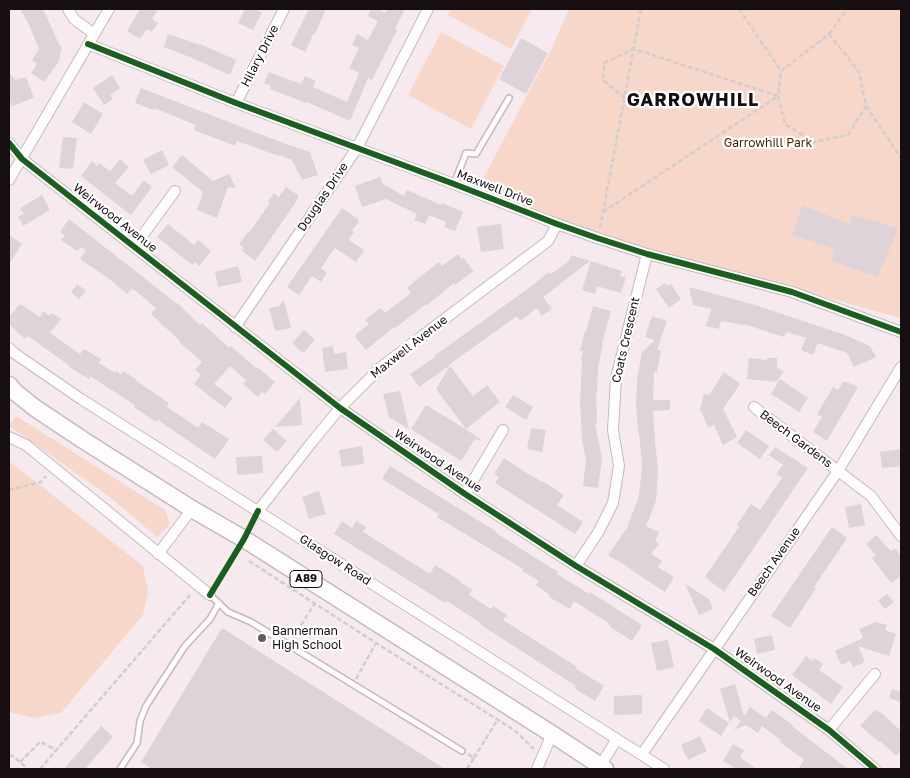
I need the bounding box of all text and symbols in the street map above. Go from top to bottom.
street label: Hilary Drive [238,23,282,89]
district label: GARROWHILL [625,89,761,111]
park label: Garrowhill Park [724,136,812,150]
street label: Douglas Drive [295,160,351,234]
street label: Maxwell Drive [455,167,535,209]
street label: Weirwood Avenue [70,181,160,255]
street label: Coats Crescent [609,296,643,384]
street label: Maxwell Avenue [368,313,450,381]
street label: Beech Gardens [757,407,835,471]
street label: Weirwood Avenue [391,426,485,496]
street label: Beech Avenue [745,525,803,599]
street label: Glasgow Road [297,532,373,588]
road number: A89 [290,570,322,588]
place label: Bannerman High School [272,624,342,652]
marker: Bannerman High School [256,632,268,644]
street label: Weirwood Avenue [732,645,824,715]

